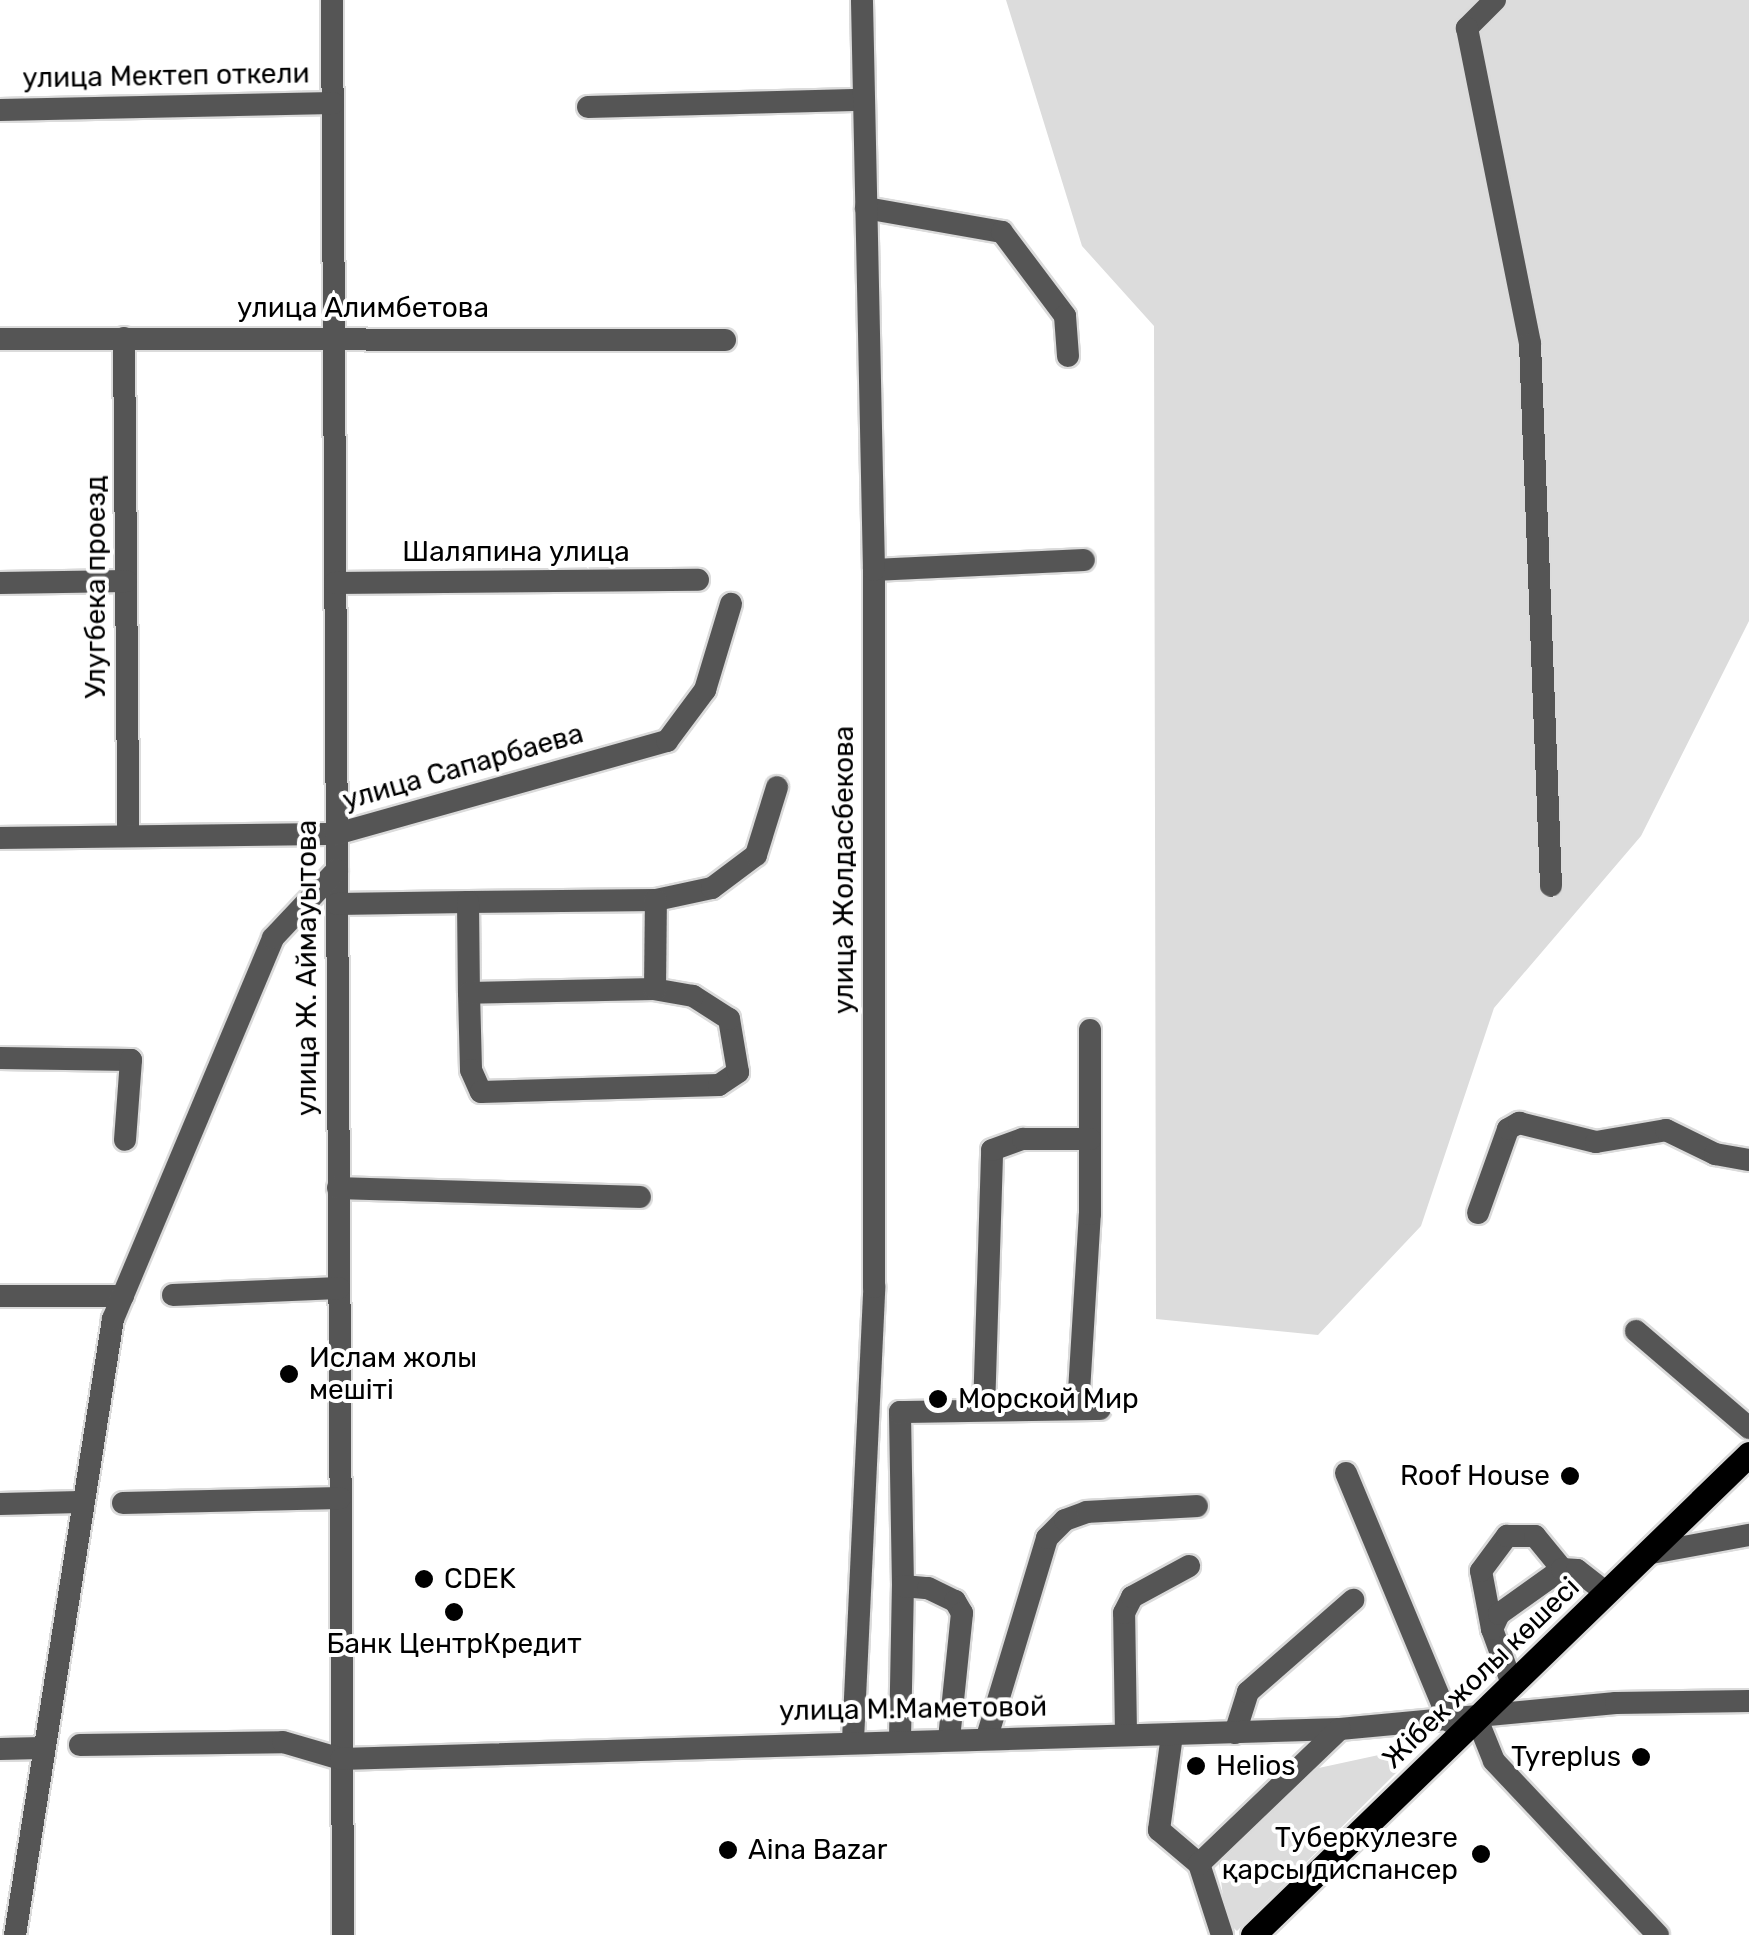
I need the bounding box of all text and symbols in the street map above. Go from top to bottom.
street label: улица Мектеп откели [22,57,310,95]
street label: улица Алимбетова [237,291,489,325]
street label: Улугбека проезд [79,475,113,699]
street label: Шаляпина улица [402,535,630,569]
street label: улица Сапарбаева [339,717,587,817]
street label: улица Жолдасбекова [827,726,861,1014]
street label: улица Ж. Аймауытова [290,820,324,1116]
place label: Ислам жолы мешіті [309,1341,477,1407]
marker: Ислам жолы мешіті [278,1363,300,1385]
place label: Морской Мир [958,1382,1139,1416]
marker: Морской Мир [927,1388,949,1410]
place label: Roof House [1399,1459,1550,1493]
marker: Roof House [1559,1465,1581,1487]
place label: CDEK [444,1562,516,1596]
marker: CDEK [413,1568,435,1590]
street label: Жібек жолы көшесі [1376,1570,1586,1776]
marker: Банк ЦентрКредит [443,1601,465,1623]
place label: Банк ЦентрКредит [327,1627,581,1661]
street label: улица М.Маметовой [779,1690,1047,1728]
place label: Tyreplus [1511,1740,1621,1774]
marker: Tyreplus [1630,1746,1652,1768]
place label: Helios [1216,1749,1296,1783]
marker: Helios [1185,1755,1207,1777]
place label: Туберкулезге қарсы диспансер [1222,1821,1458,1887]
place label: Aina Bazar [748,1833,887,1867]
marker: Aina Bazar [717,1839,739,1861]
marker: Туберкулезге қарсы диспансер [1468,1841,1494,1867]

